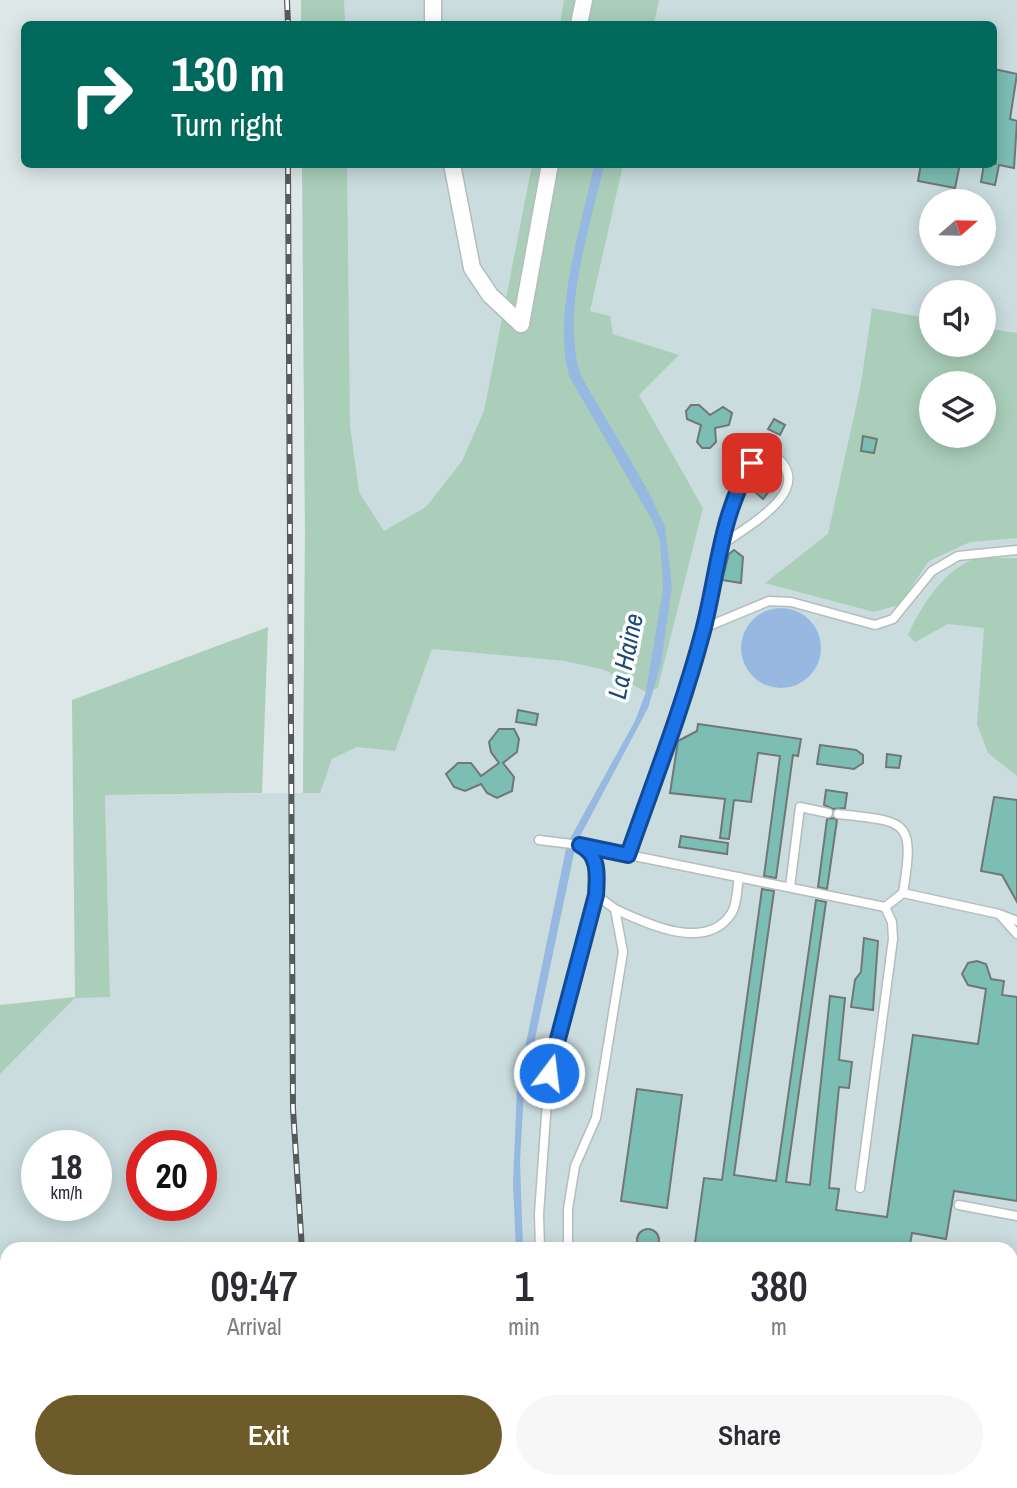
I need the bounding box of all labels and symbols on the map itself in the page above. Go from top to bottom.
north arrow [919,189,996,266]
pin [722,433,782,493]
water label: La Haine [599,610,651,702]
position arrow [512,1036,586,1110]
speed limit sign: 20 [126,1130,217,1221]

